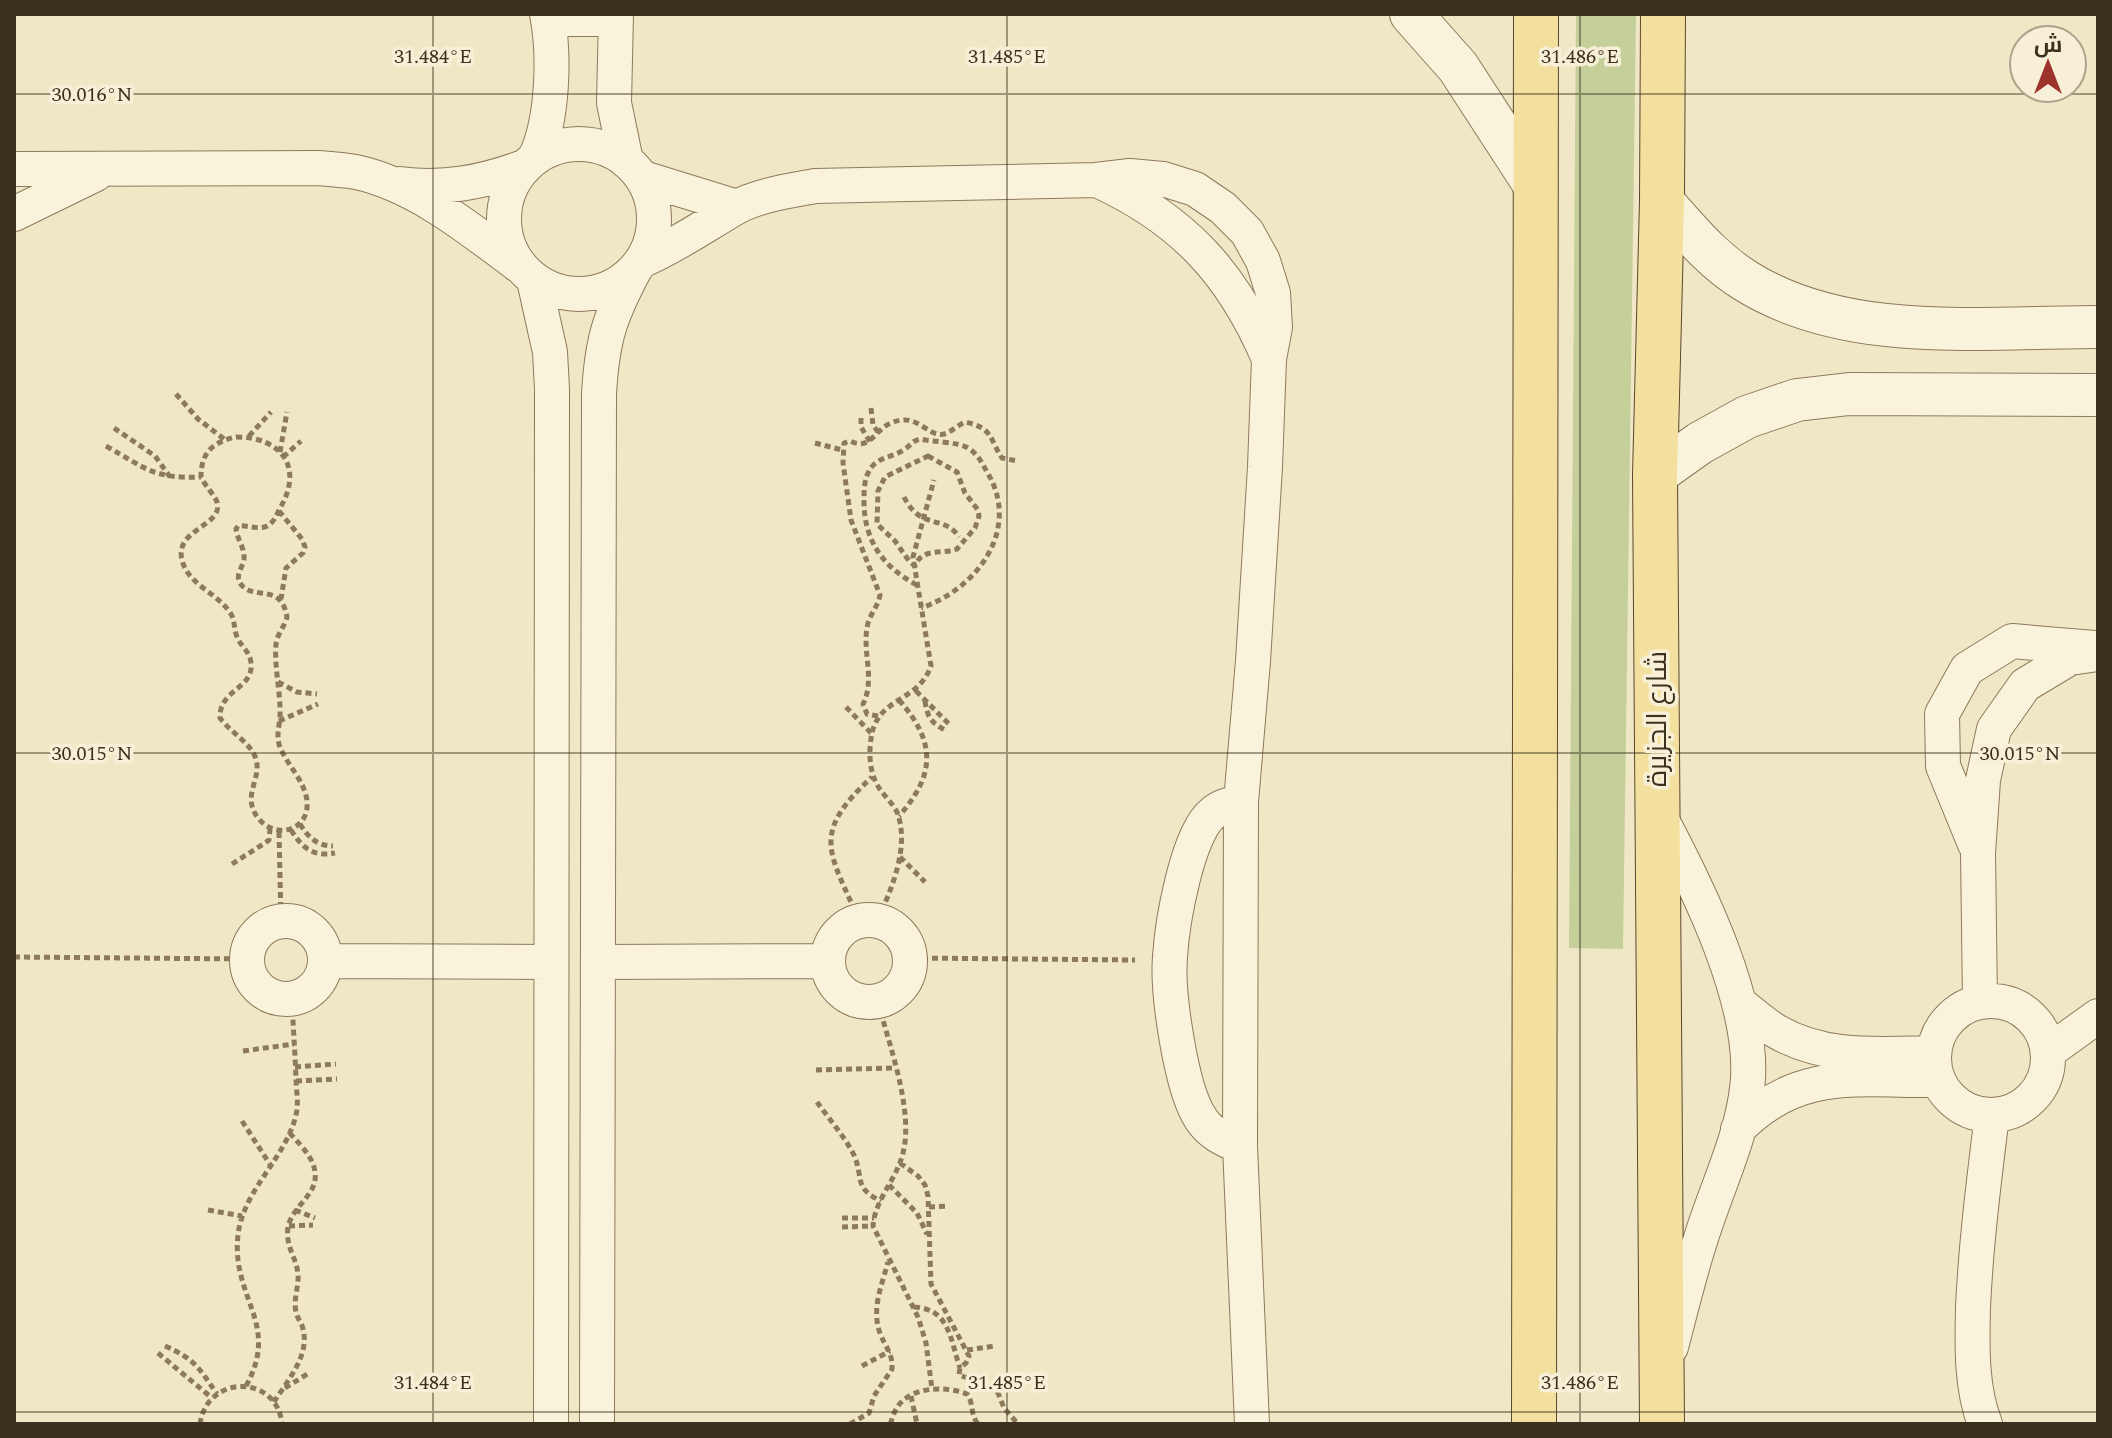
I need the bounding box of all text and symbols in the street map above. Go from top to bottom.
north arrow [2008,24,2088,104]
text: ش [2034,29,2062,62]
text: 31.484°E [394,42,472,72]
text: 31.485°E [968,42,1046,72]
text: 31.486°E [1541,42,1619,72]
text: 30.016°N [52,80,132,110]
street label: شارع الجزيرة [1636,651,1679,787]
text: 30.015°N [52,739,132,769]
text: 30.015°N [1980,739,2060,769]
text: 31.484°E [394,1368,472,1398]
text: 31.485°E [968,1368,1046,1398]
text: 31.486°E [1541,1368,1619,1398]

